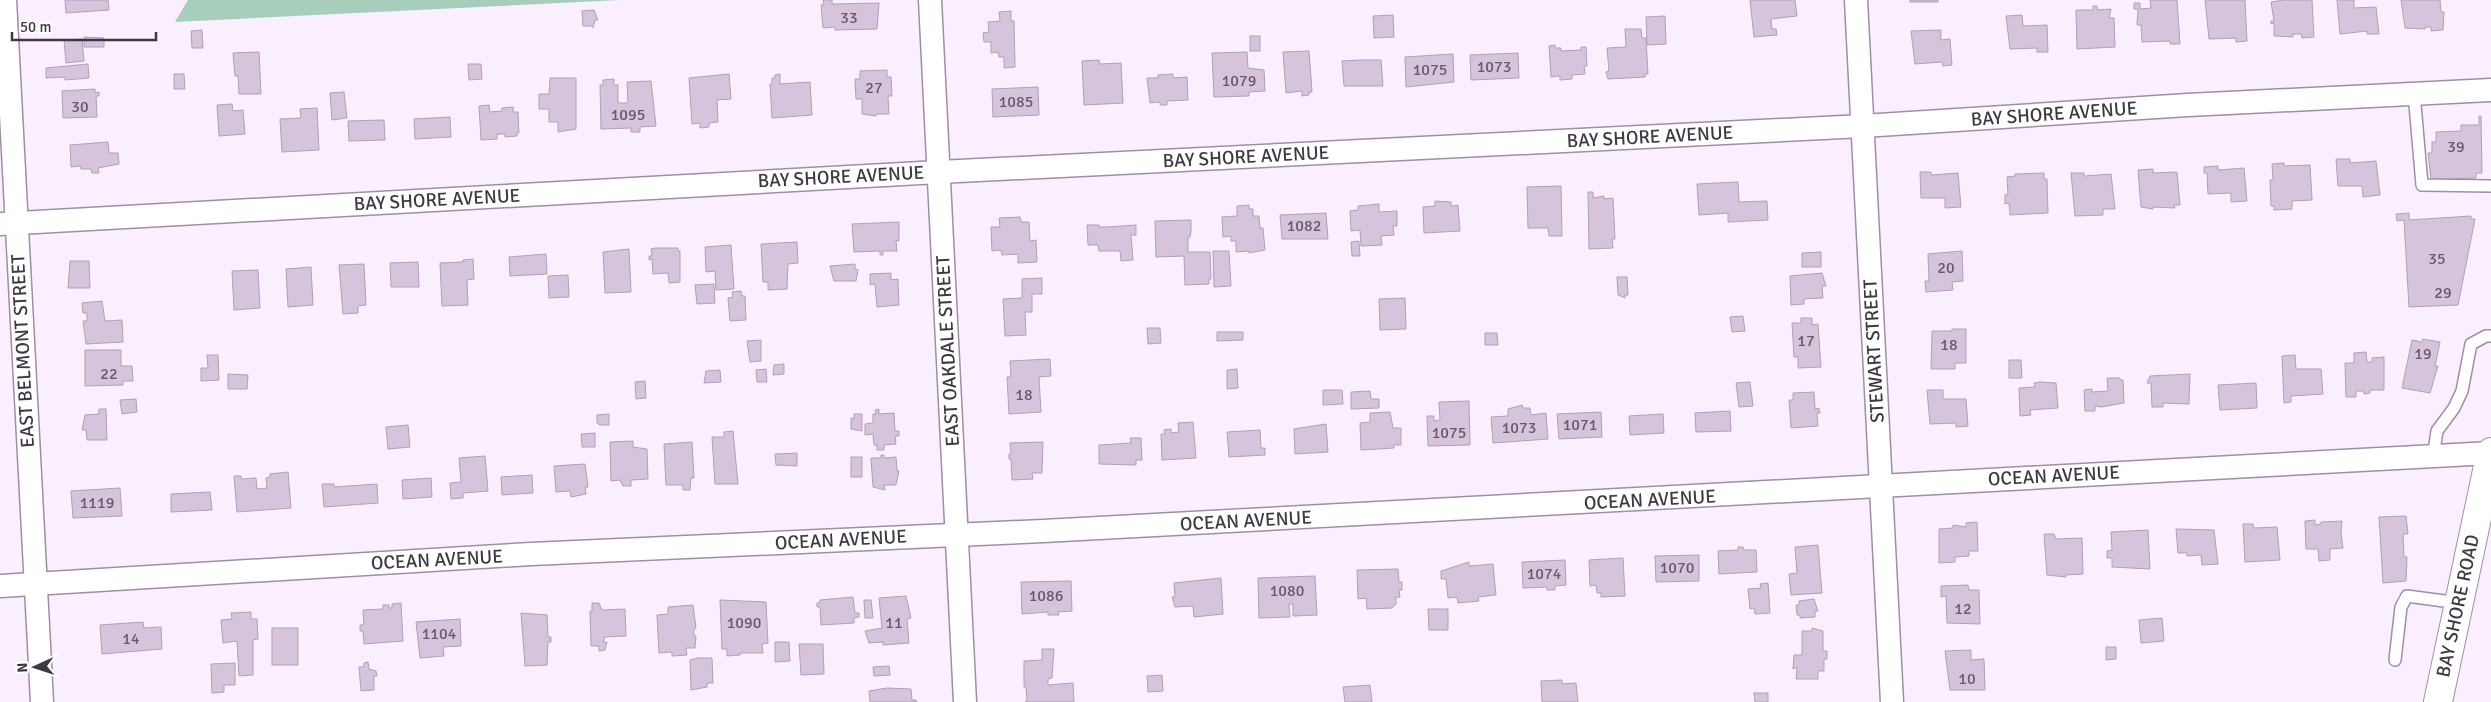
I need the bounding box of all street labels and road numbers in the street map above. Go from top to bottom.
street label: BAY SHORE AVENUE [1970,96,2138,132]
street label: BAY SHORE AVENUE [1566,121,1734,153]
street label: BAY SHORE AVENUE [1162,141,1330,173]
street label: BAY SHORE AVENUE [757,161,925,193]
street label: BAY SHORE AVENUE [353,184,521,216]
street label: EAST BELMONT STREET [6,253,40,448]
street label: EAST OAKDALE STREET [931,254,965,447]
street label: STEWART STREET [1858,278,1890,423]
street label: OCEAN AVENUE [1987,461,2121,491]
street label: OCEAN AVENUE [1583,485,1717,515]
street label: OCEAN AVENUE [1179,506,1313,536]
street label: OCEAN AVENUE [774,525,908,555]
street label: BAY SHORE ROAD [2431,532,2485,680]
street label: OCEAN AVENUE [370,545,504,575]

